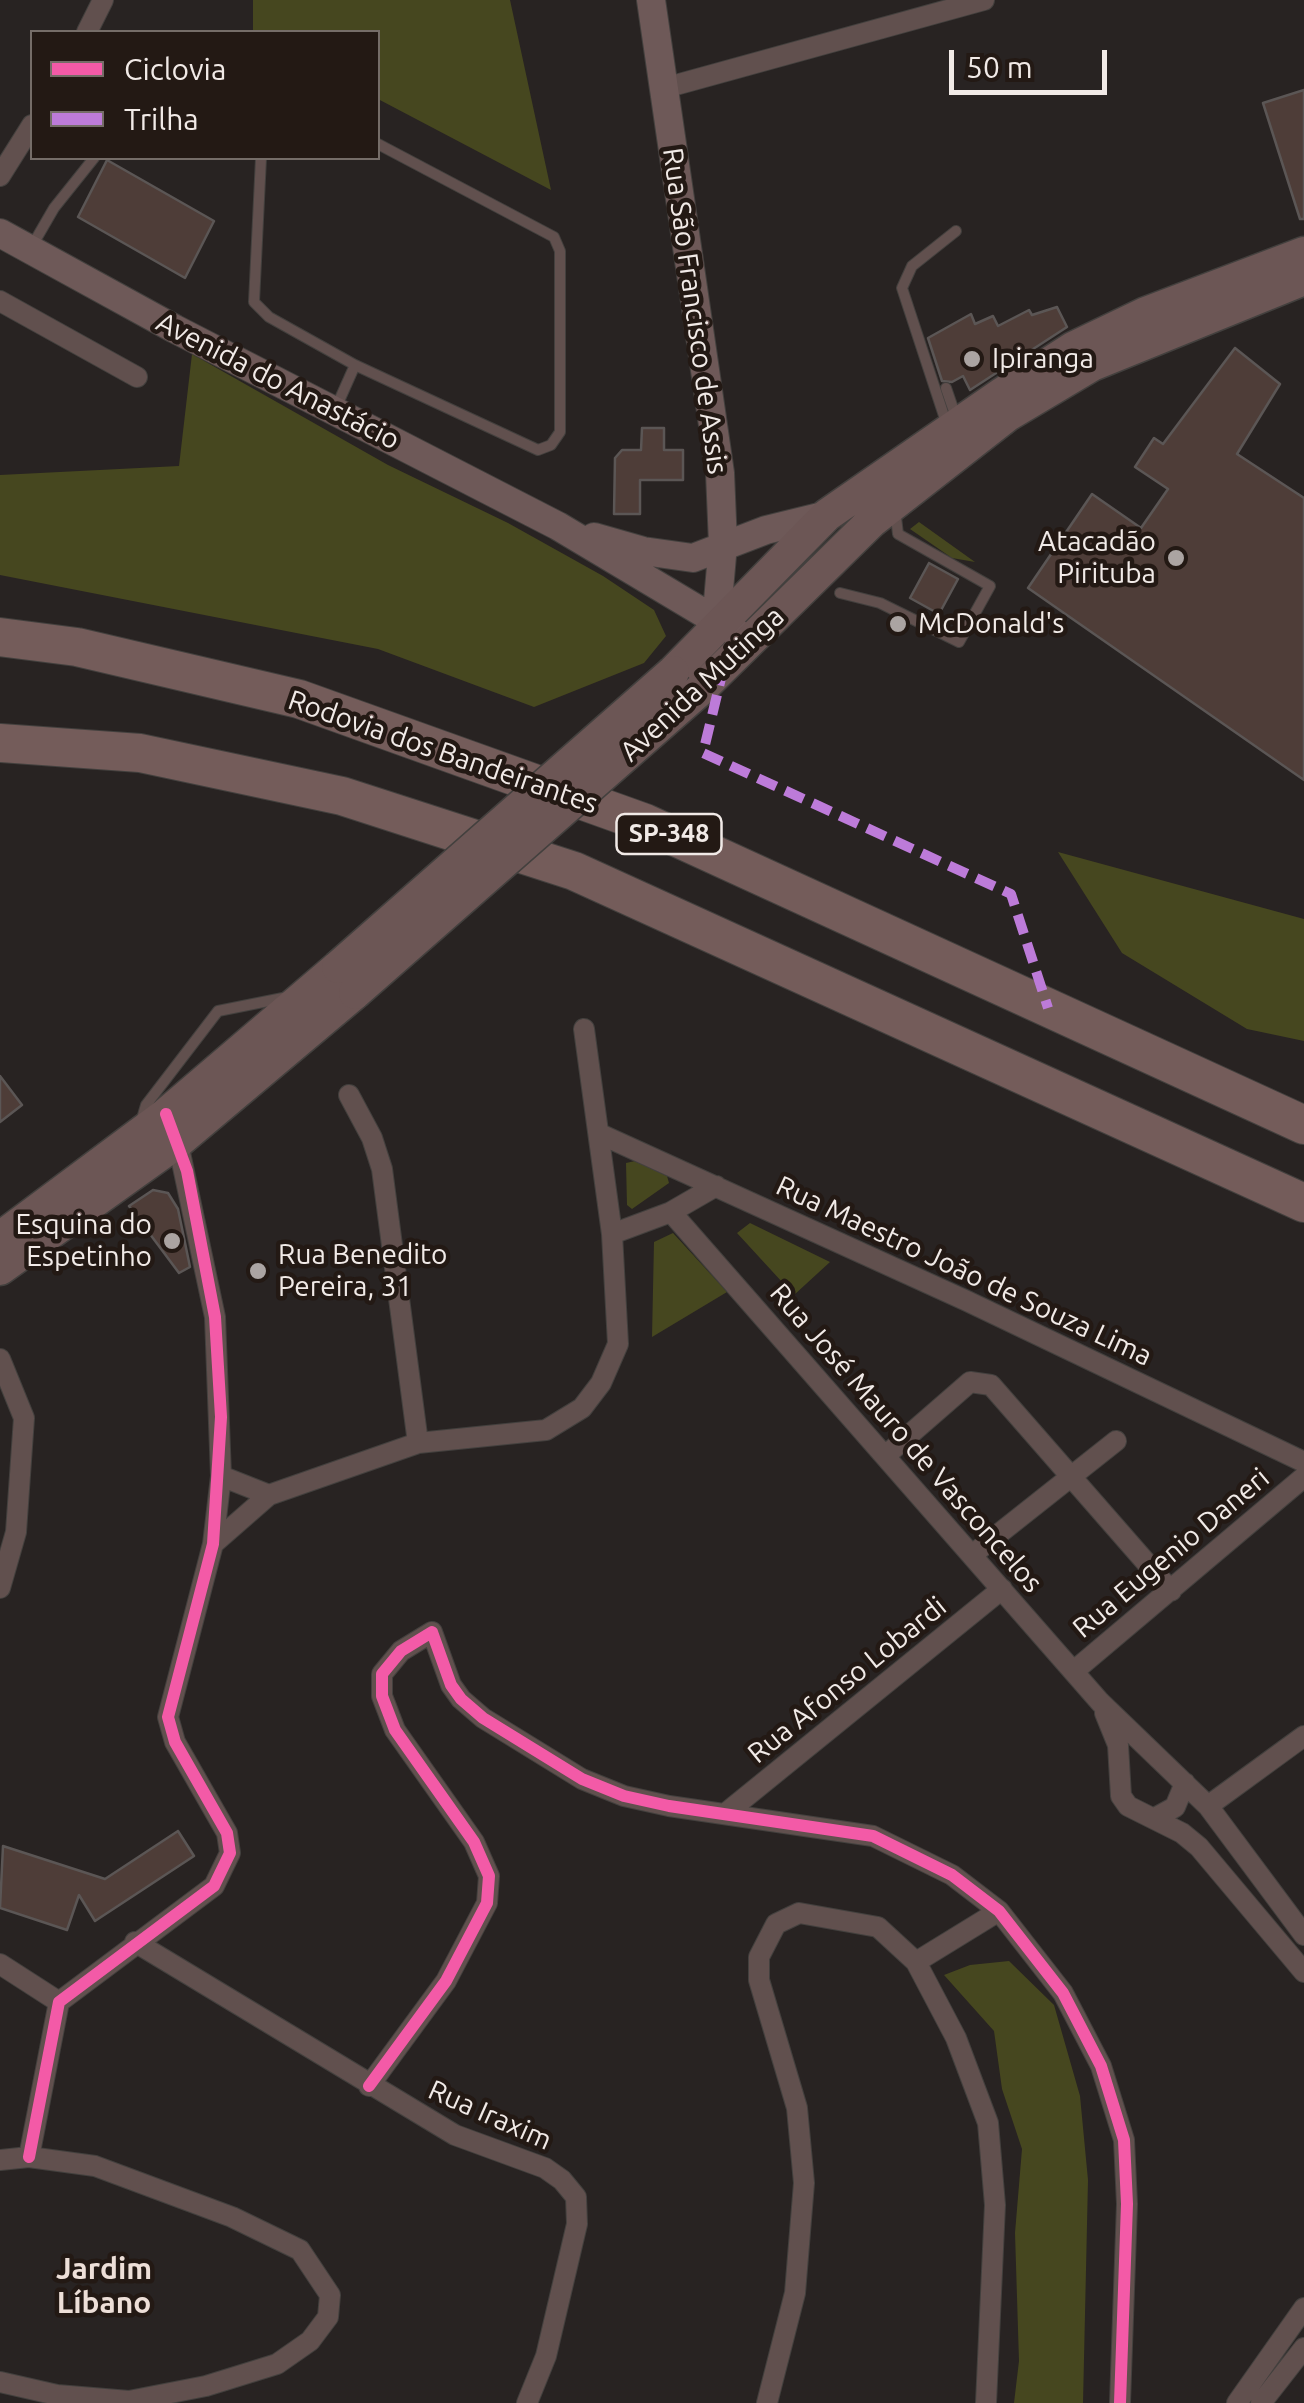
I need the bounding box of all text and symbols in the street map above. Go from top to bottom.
legend [30,30,380,160]
scale bar [954,30,1112,92]
text: 50 m [966,50,1033,84]
text: Ciclovia [124,52,226,86]
text: Trilha [124,102,199,136]
street label: Rua São Francisco de Assis [655,146,735,476]
street label: Avenida do Anastácio [151,305,405,457]
place label: Ipiranga [992,342,1094,376]
marker: Ipiranga [961,348,983,370]
place label: Atacadão Pirituba [1038,525,1156,591]
marker: Atacadão Pirituba [1165,547,1187,569]
street label: Avenida Mutinga [613,600,791,768]
place label: McDonald's [918,607,1064,641]
marker: McDonald's [887,613,909,635]
street label: Rodovia dos Bandeirantes [284,683,602,821]
road number: SP-348 [616,814,722,854]
street label: Rua Maestro João de Souza Lima [771,1169,1157,1373]
place label: Esquina do Espetinho [15,1208,152,1274]
marker: Esquina do Espetinho [161,1230,183,1252]
place label: Rua Benedito Pereira, 31 [278,1238,447,1304]
marker: Rua Benedito Pereira, 31 [247,1260,269,1282]
street label: Rua José Mauro de Vasconcelos [763,1277,1049,1599]
street label: Rua Eugenio Daneri [1066,1461,1276,1645]
street label: Rua Afonso Lobardi [741,1590,953,1770]
street label: Rua Iraxim [423,2073,557,2157]
district label: Jardim Líbano [56,2251,152,2322]

